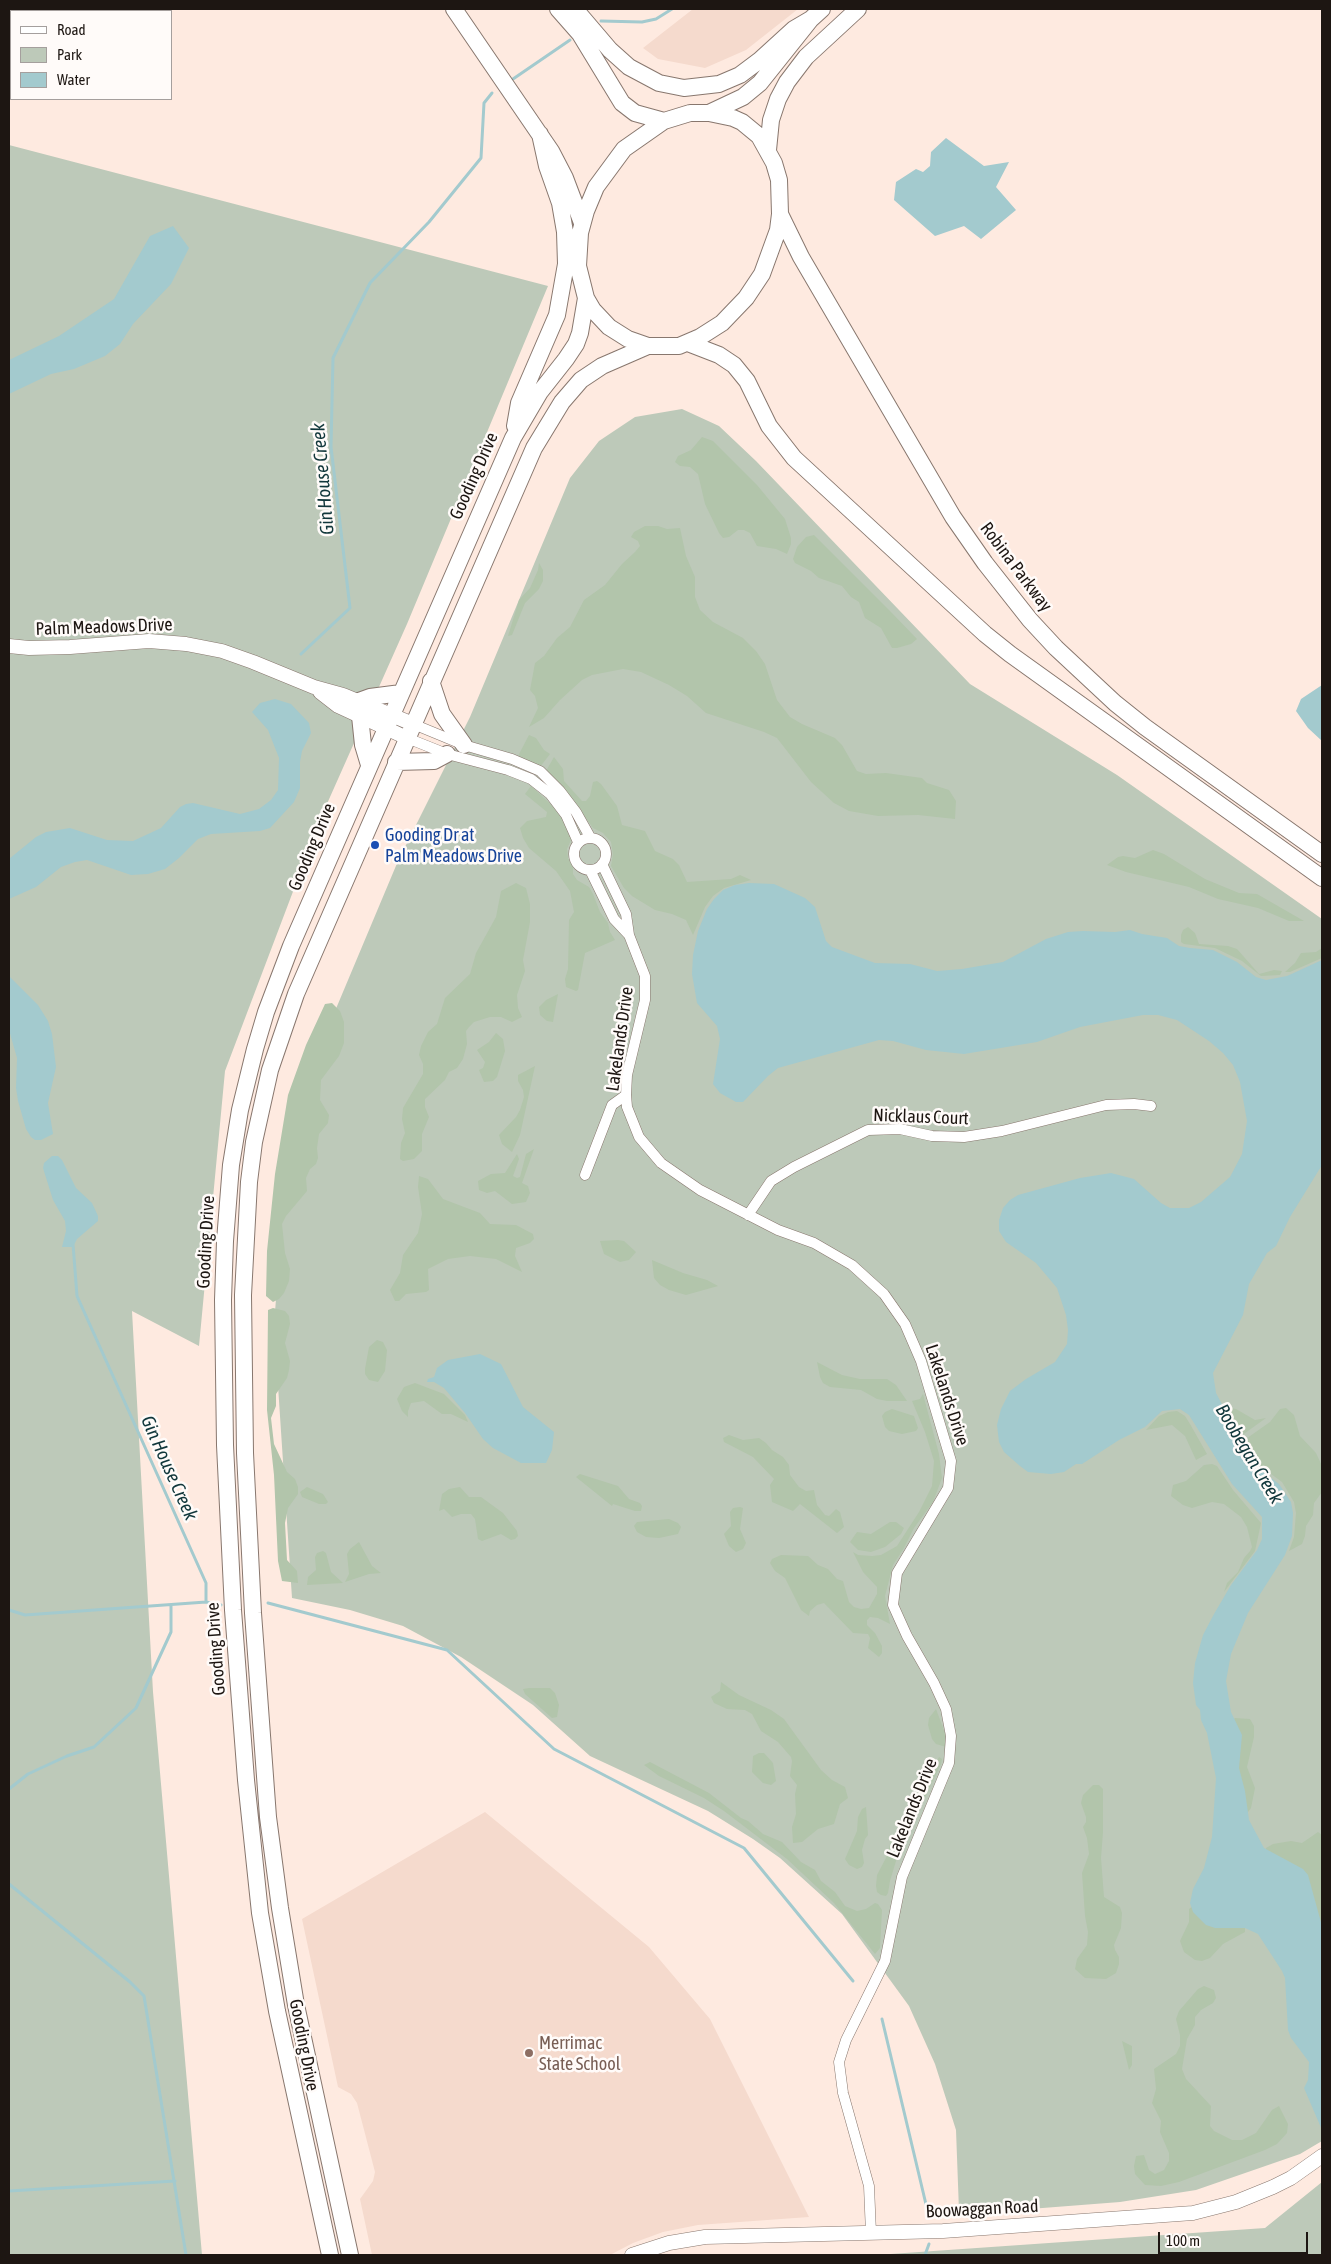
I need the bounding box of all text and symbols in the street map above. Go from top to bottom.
legend [10,10,172,100]
text: Road [57,21,86,38]
text: Park [57,46,82,63]
text: Water [57,71,90,88]
water label: Gin House Creek [307,422,339,536]
street label: Gooding Drive [445,429,503,523]
street label: Robina Parkway [975,518,1057,616]
street label: Palm Meadows Drive [35,614,173,640]
street label: Gooding Drive [284,800,340,894]
place label: Gooding Dr at Palm Meadows Drive [385,824,522,866]
marker: Gooding Dr at Palm Meadows Drive [369,839,381,851]
street label: Lakelands Drive [602,985,638,1093]
street label: Nicklaus Court [873,1105,969,1129]
street label: Gooding Drive [193,1195,219,1289]
street label: Lakelands Drive [920,1342,974,1448]
water label: Boobegan Creek [1210,1400,1288,1508]
water label: Gin House Creek [136,1412,202,1524]
street label: Gooding Drive [202,1602,230,1696]
street label: Lakelands Drive [882,1755,942,1861]
street label: Gooding Drive [285,1997,323,2093]
place label: Merrimac State School [539,2032,620,2074]
marker: Merrimac State School [523,2047,535,2059]
street label: Boowaggan Road [925,2195,1039,2223]
scale bar [1161,2222,1311,2254]
text: 100 m [1166,2232,1200,2249]

